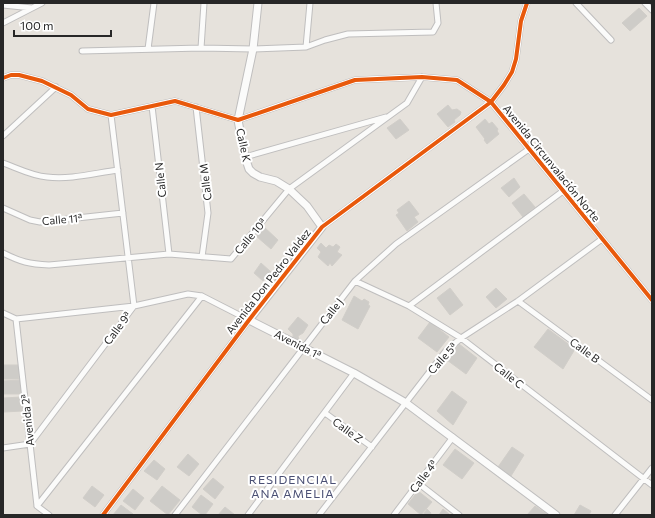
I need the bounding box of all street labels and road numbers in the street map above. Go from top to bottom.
street label: Avenida Circunvalación Norte [501,102,603,224]
street label: Calle K [234,127,254,164]
street label: Calle N [152,162,168,198]
street label: Calle M [196,163,214,201]
street label: Calle 11ª [41,211,83,227]
street label: Calle 10ª [231,215,269,257]
street label: Avenida Don Pedro Valdez [223,225,313,336]
street label: Calle J [317,295,346,327]
street label: Calle 9ª [100,309,134,347]
street label: Avenida 1ª [272,327,324,361]
street label: Calle B [567,335,603,365]
street label: Calle 5ª [425,340,459,376]
street label: Calle C [491,359,527,391]
street label: Avenida 2ª [18,393,36,447]
street label: Calle Z [330,415,366,445]
street label: Calle 4ª [406,457,440,495]

